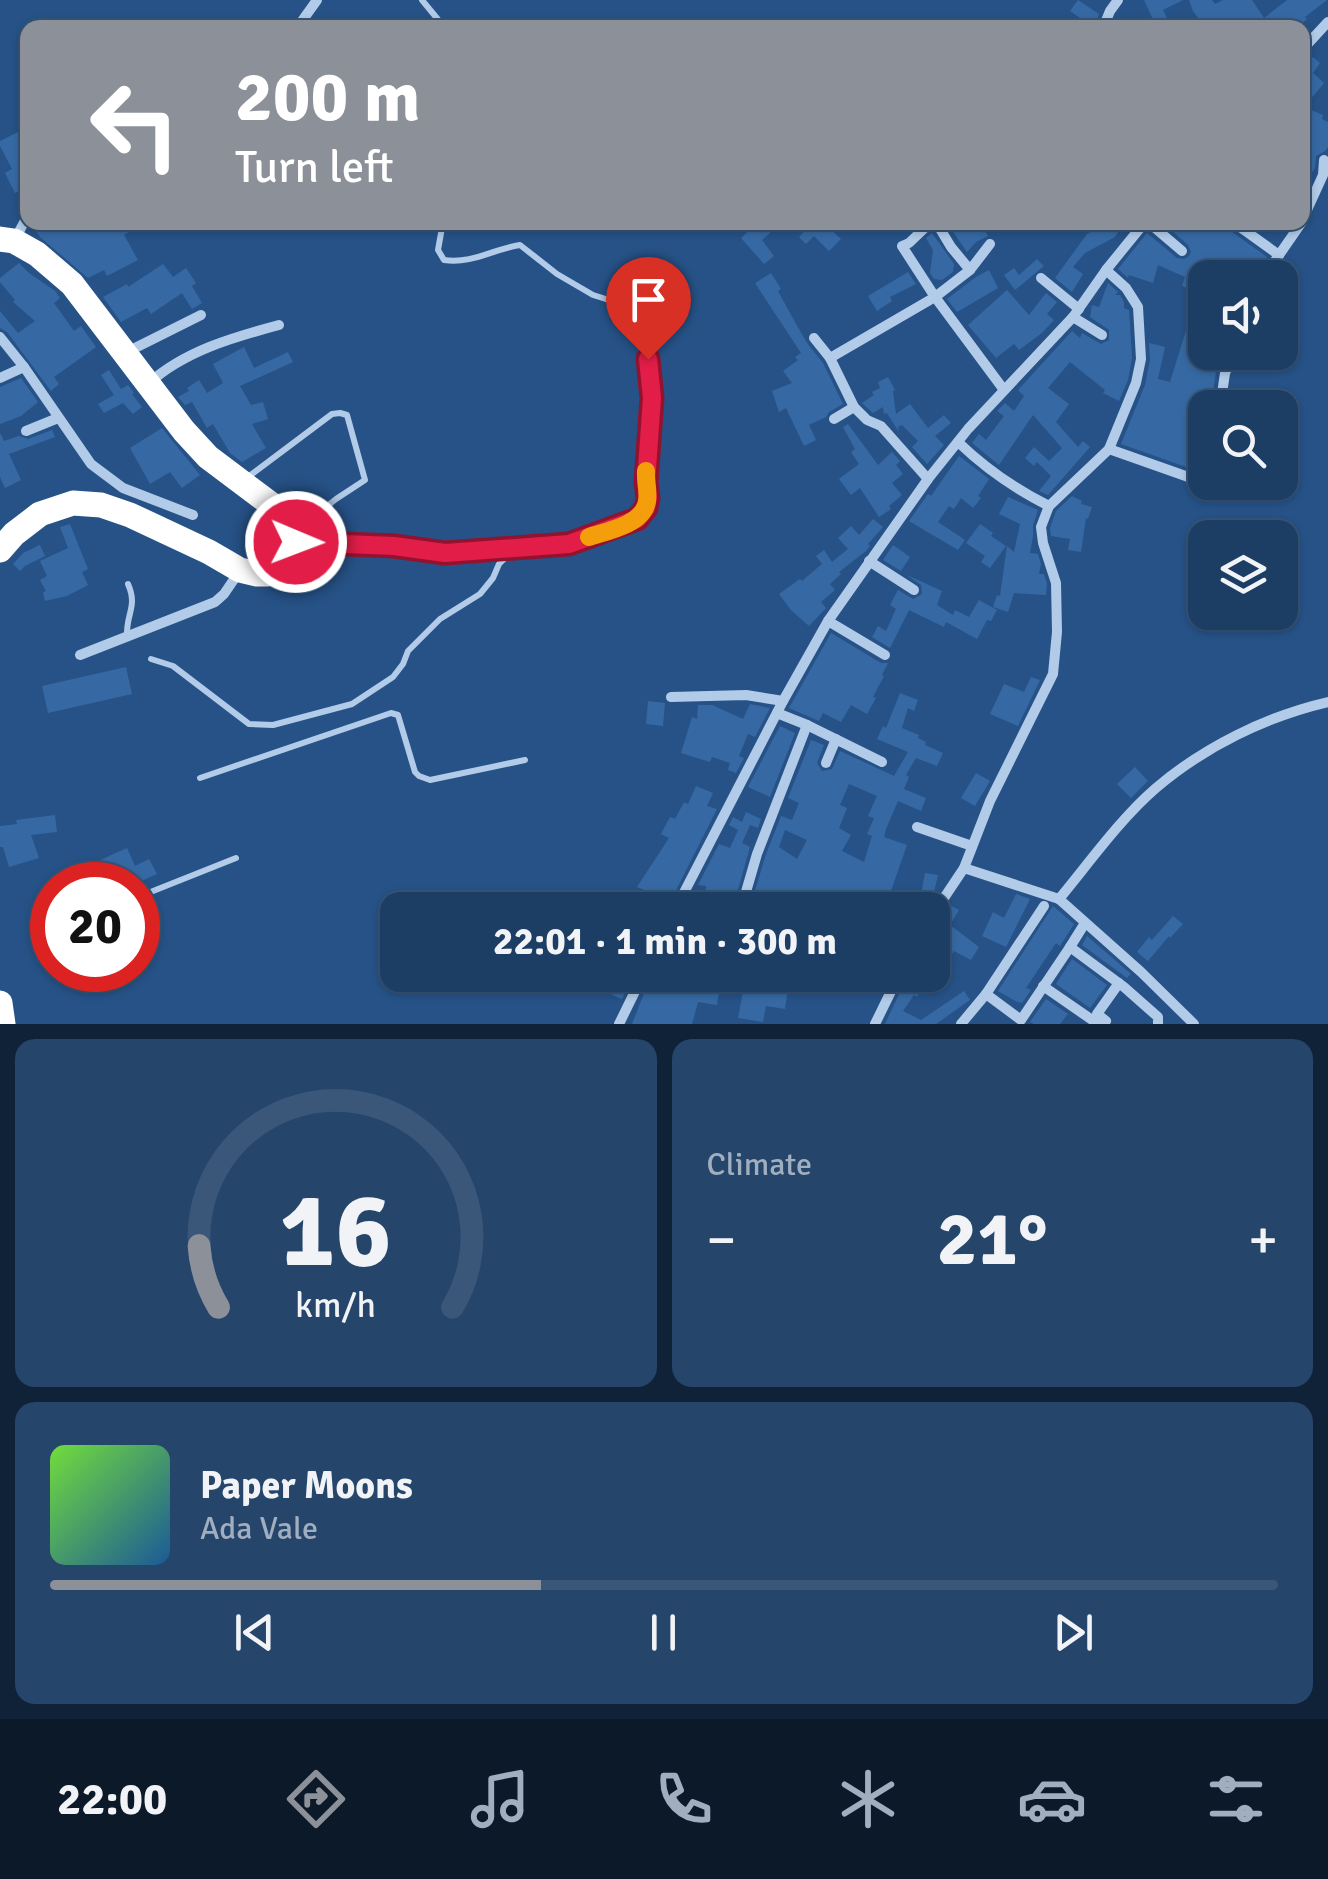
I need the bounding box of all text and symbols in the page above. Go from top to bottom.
text: 200 m [235,54,420,140]
icon: left [70,60,200,190]
text: Turn left [235,140,394,195]
pin [606,257,691,360]
map controls [1188,260,1298,630]
button: sound [1188,260,1298,370]
icon: arrive [621,272,676,327]
button: search [1188,390,1298,500]
position arrow [244,490,348,594]
button: layers [1188,520,1298,630]
speed limit sign: 20 [30,862,160,992]
text: 22:01 · 1 min · 300 m [493,918,837,965]
text: Climate [707,1145,812,1184]
text: 16 [280,1167,392,1295]
text: 21° [937,1193,1048,1286]
text: − [707,1206,736,1274]
text: + [1248,1206,1278,1274]
text: km/h [295,1283,376,1327]
text: Paper Moons [200,1462,413,1509]
text: Ada Vale [200,1509,318,1548]
icon: previous [227,1605,282,1660]
icon: pause [636,1605,691,1660]
icon: next [1046,1605,1101,1660]
icon: directions [281,1764,351,1834]
icon: music [465,1764,535,1834]
icon: phone [649,1764,719,1834]
icon: climate [833,1764,903,1834]
icon: car [1017,1764,1087,1834]
icon: filters [1201,1764,1271,1834]
text: 22:00 [57,1772,167,1827]

